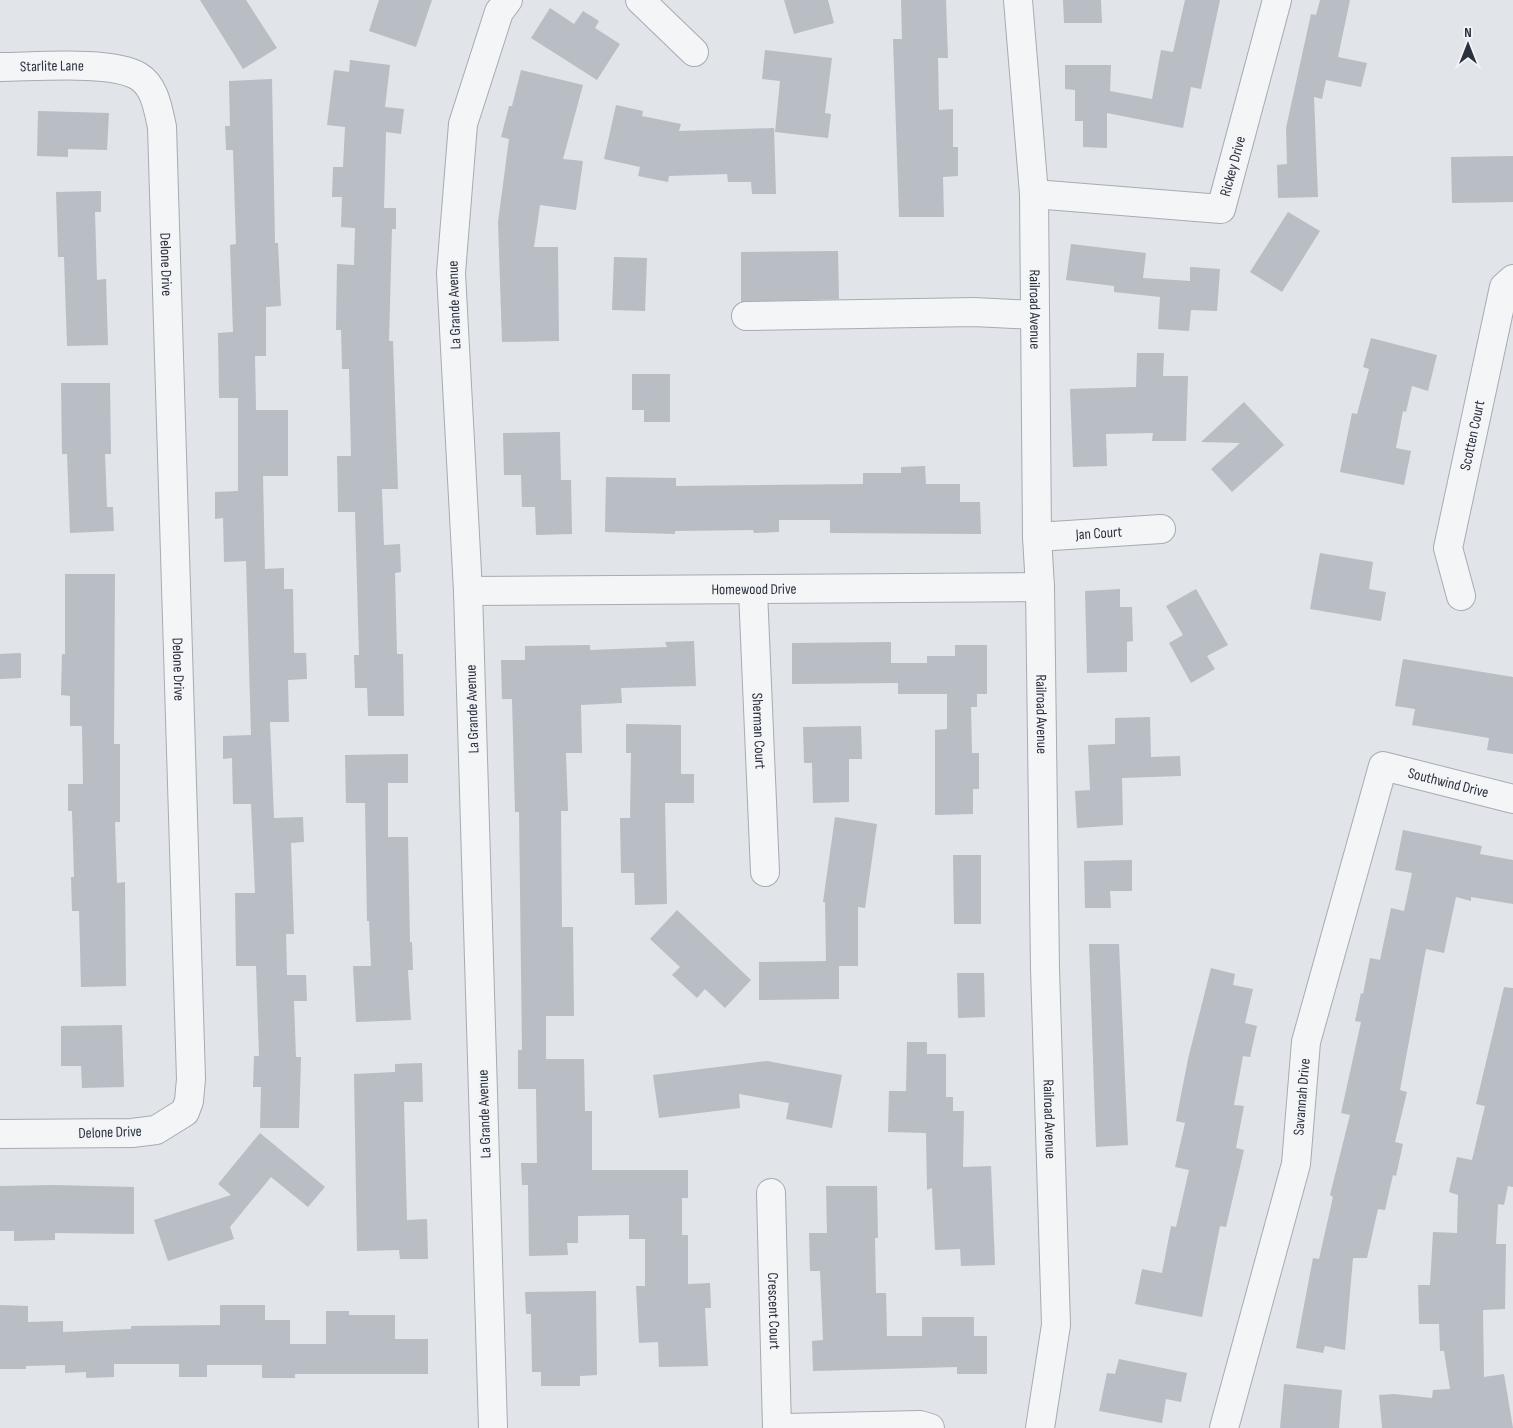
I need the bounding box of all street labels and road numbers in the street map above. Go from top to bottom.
street label: Starlite Lane [20,56,84,77]
street label: Rickey Drive [1216,134,1250,198]
street label: Delone Drive [155,232,176,296]
street label: La Grande Avenue [443,260,466,350]
street label: Railroad Avenue [1025,269,1044,349]
street label: Scotten Court [1456,398,1490,472]
street label: Jan Court [1074,523,1123,545]
street label: Homewood Drive [711,580,797,599]
street label: Delone Drive [168,637,188,701]
street label: La Grande Avenue [461,664,484,754]
street label: Railroad Avenue [1031,674,1051,754]
street label: Sherman Court [747,692,770,770]
street label: Southwind Drive [1406,764,1491,802]
street label: Savannah Drive [1289,1058,1315,1136]
street label: La Grande Avenue [473,1069,496,1159]
street label: Railroad Avenue [1038,1079,1060,1159]
street label: Delone Drive [78,1122,142,1143]
street label: Crescent Court [763,1272,784,1350]

